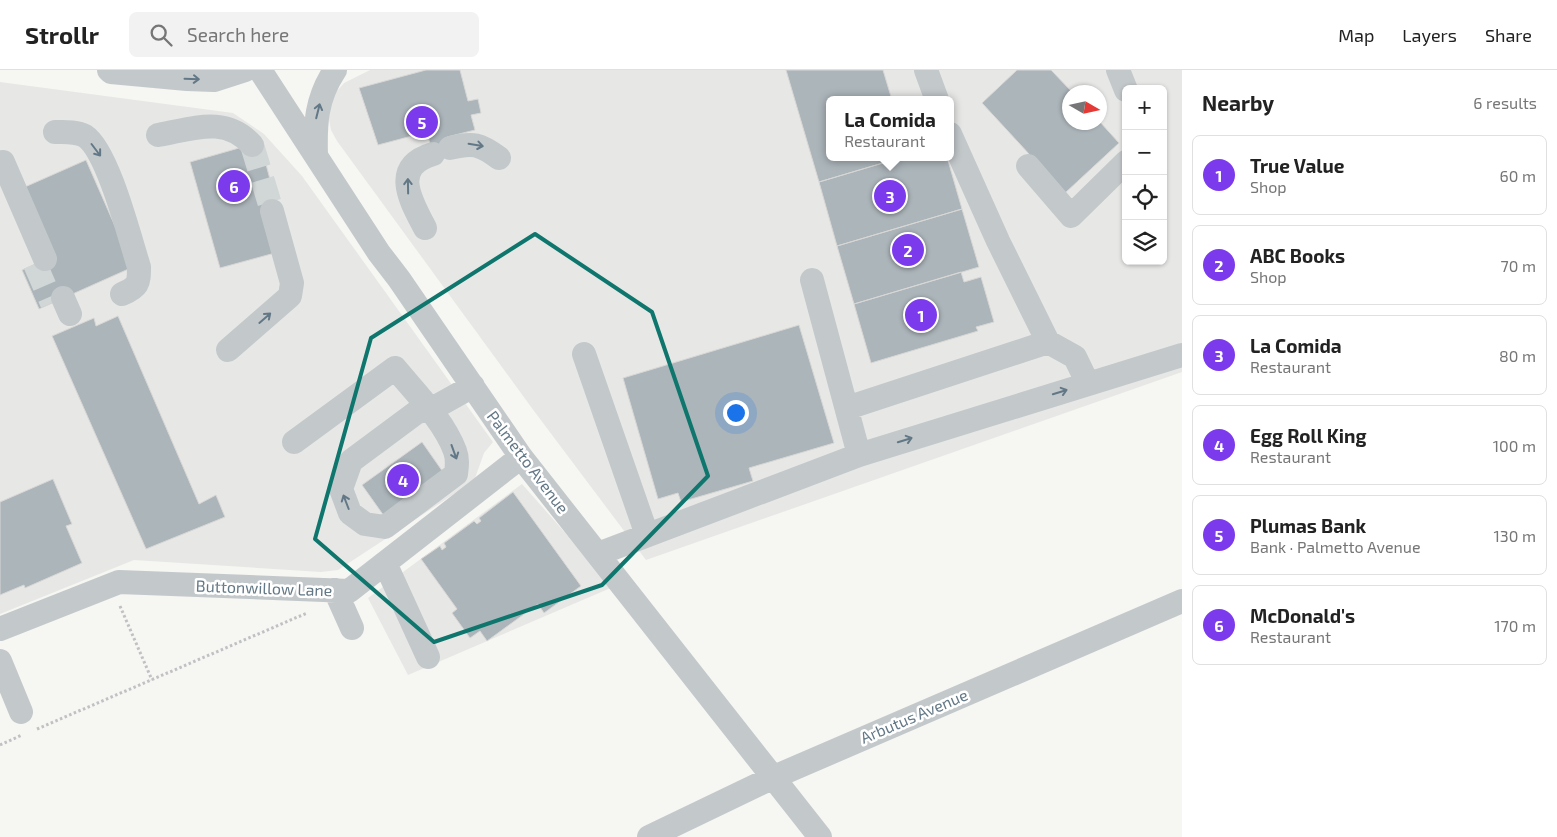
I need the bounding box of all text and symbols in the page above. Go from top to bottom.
search box [129,12,479,57]
text: Strollr [25,20,99,49]
icon: search [147,21,175,49]
text: Search here [187,23,289,46]
text: Map [1338,24,1374,46]
text: Layers [1402,24,1457,46]
text: Share [1485,24,1532,46]
one-way arrow [183,75,199,84]
north arrow [1062,85,1107,130]
map controls [1122,85,1167,265]
button: + [1122,85,1167,130]
text: Nearby [1202,90,1274,115]
text: 6 results [1473,93,1537,112]
popup [826,96,954,161]
pin: 5 [406,103,438,141]
one-way arrow [314,104,323,120]
text: La Comida [844,108,936,131]
button: − [1122,130,1167,175]
text: Restaurant [844,131,925,150]
one-way arrow [468,141,484,151]
one-way arrow [91,143,101,157]
text: True Value [1250,154,1344,177]
text: 1 [1216,166,1222,185]
text: 60 m [1500,166,1536,185]
pin: 6 [218,167,250,205]
button: locate [1122,175,1167,220]
pin: 3 [874,177,906,215]
text: Shop [1250,177,1287,196]
one-way arrow [403,178,413,194]
button: layers [1122,220,1167,265]
pin: 2 [892,231,924,269]
text: ABC Books [1250,244,1345,267]
text: 2 [1214,256,1224,275]
text: 70 m [1501,256,1536,275]
text: Shop [1250,267,1287,286]
pin: 1 [905,296,937,334]
one-way arrow [258,313,271,324]
text: La Comida [1250,334,1342,357]
text: 3 [1214,346,1224,365]
text: 80 m [1499,346,1536,365]
text: Restaurant [1250,357,1331,376]
one-way arrow [1052,387,1068,397]
your location [723,400,749,426]
street label: Palmetto Avenue [484,407,573,517]
text: Egg Roll King [1250,424,1366,447]
one-way arrow [897,435,913,445]
text: 4 [1214,436,1224,455]
text: 100 m [1493,436,1536,455]
one-way arrow [450,443,459,459]
text: Restaurant [1250,447,1331,466]
pin: 4 [387,461,419,499]
one-way arrow [341,495,350,510]
text: Plumas Bank [1250,514,1366,537]
text: 5 [1215,526,1223,545]
text: 130 m [1494,526,1536,545]
text: Bank · Palmetto Avenue [1250,537,1421,556]
street label: Buttonwillow Lane [195,576,333,599]
text: McDonald's [1250,604,1355,627]
text: 6 [1214,616,1224,635]
text: 170 m [1494,616,1536,635]
text: Restaurant [1250,627,1331,646]
street label: Arbutus Avenue [857,684,970,747]

